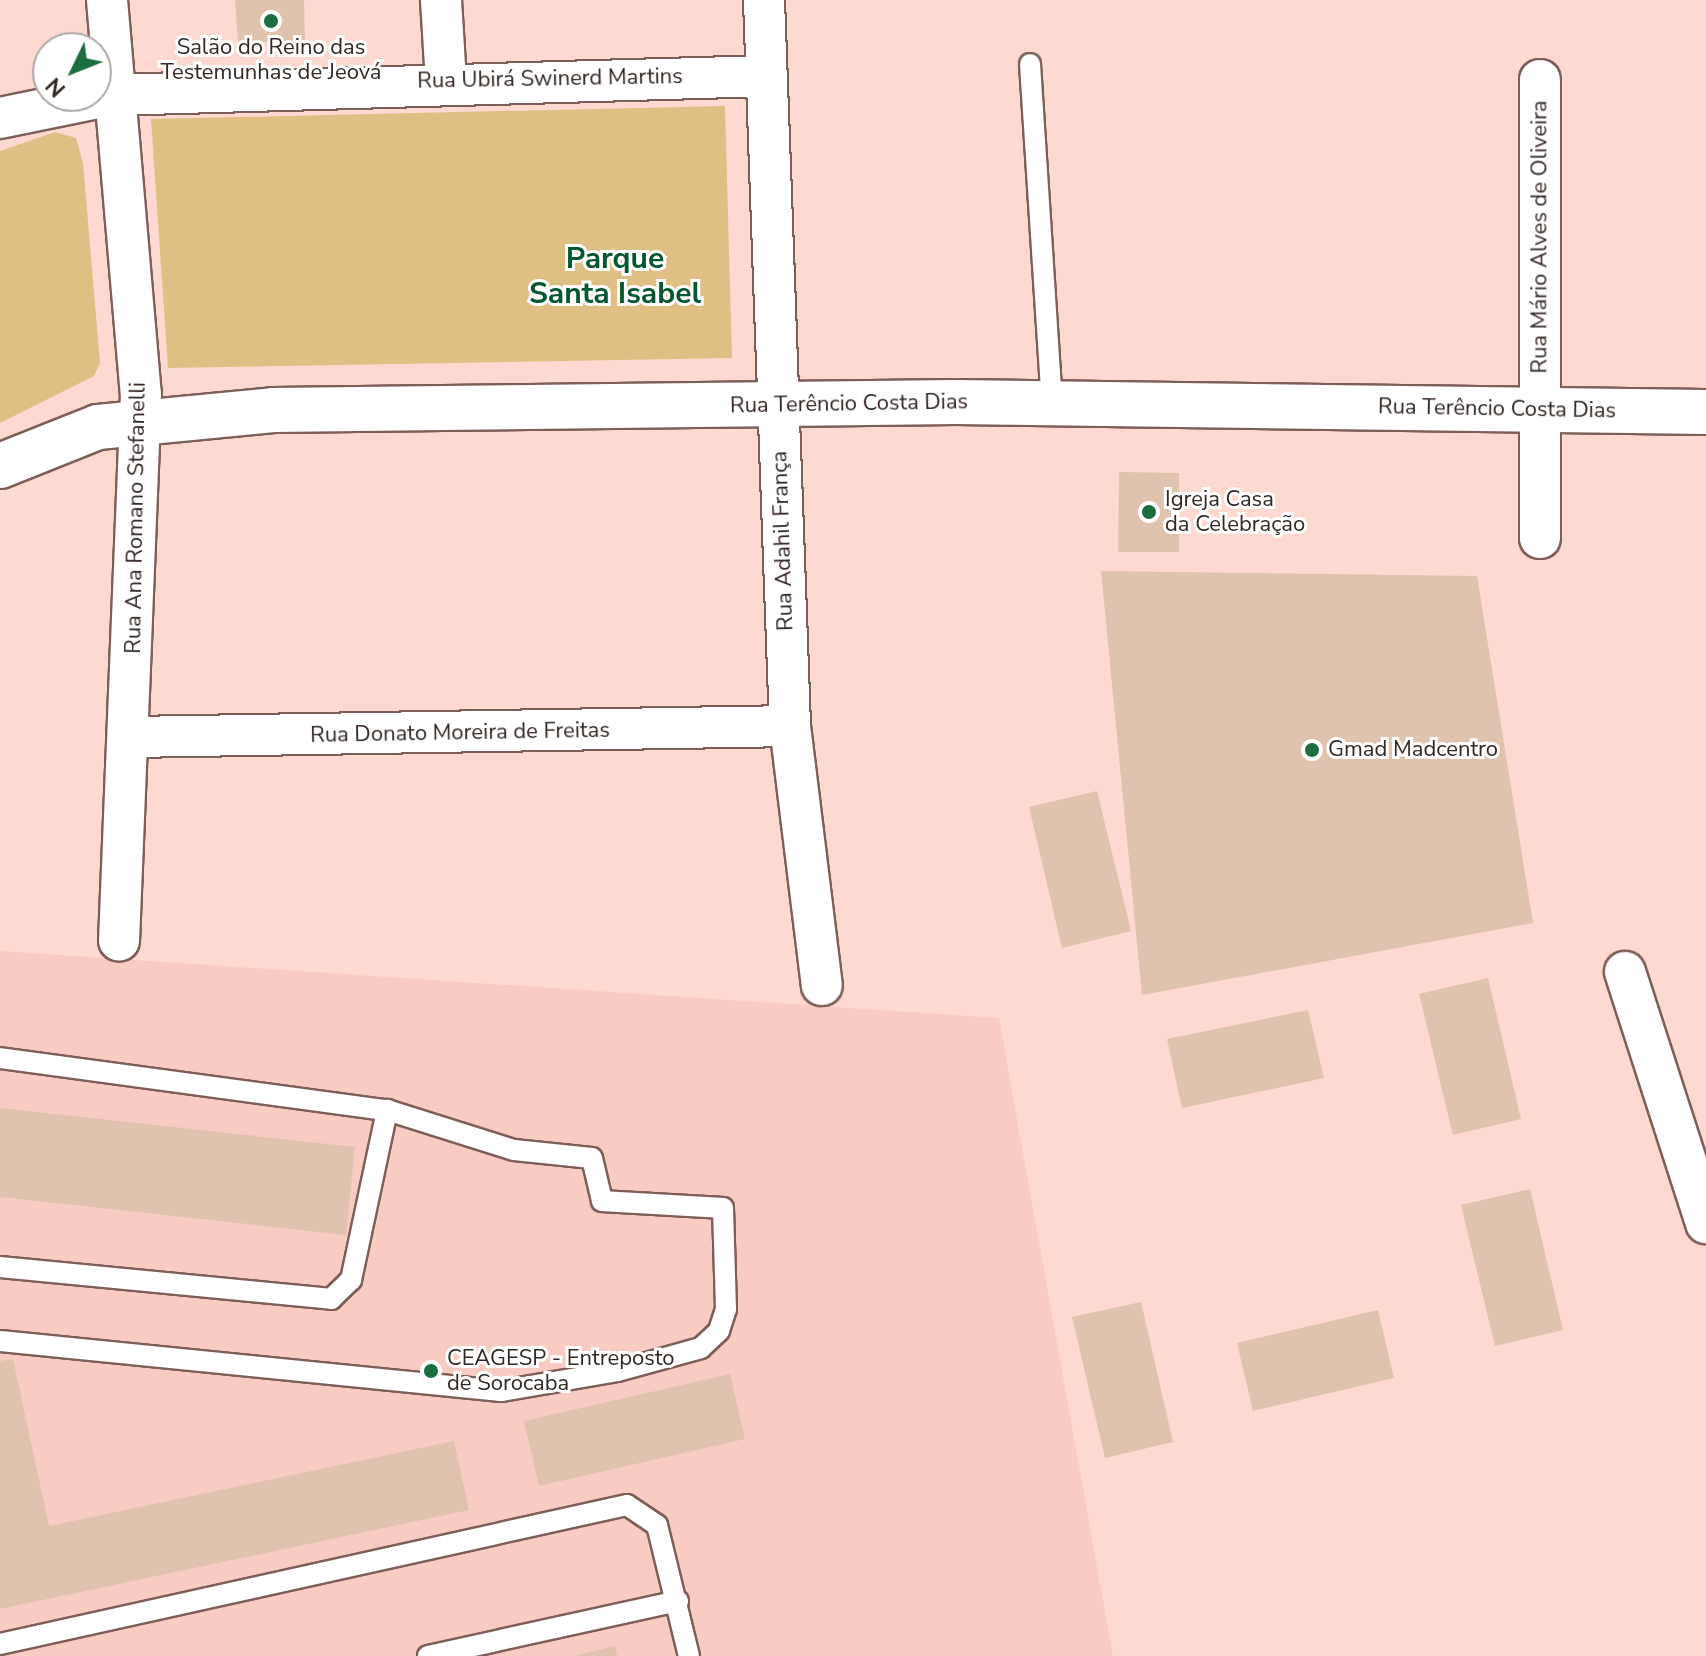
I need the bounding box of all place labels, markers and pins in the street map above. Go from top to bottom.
marker: Salão do Reino das Testemunhas de Jeová [262,12,280,30]
place label: Salão do Reino das Testemunhas de Jeová [161,34,381,86]
place label: Igreja Casa da Celebração [1165,486,1305,538]
marker: Igreja Casa da Celebração [1140,503,1158,521]
place label: Gmad Madcentro [1328,737,1498,763]
marker: Gmad Madcentro [1303,741,1321,759]
place label: CEAGESP - Entreposto de Sorocaba [447,1345,675,1396]
marker: CEAGESP - Entreposto de Sorocaba [422,1362,440,1380]

